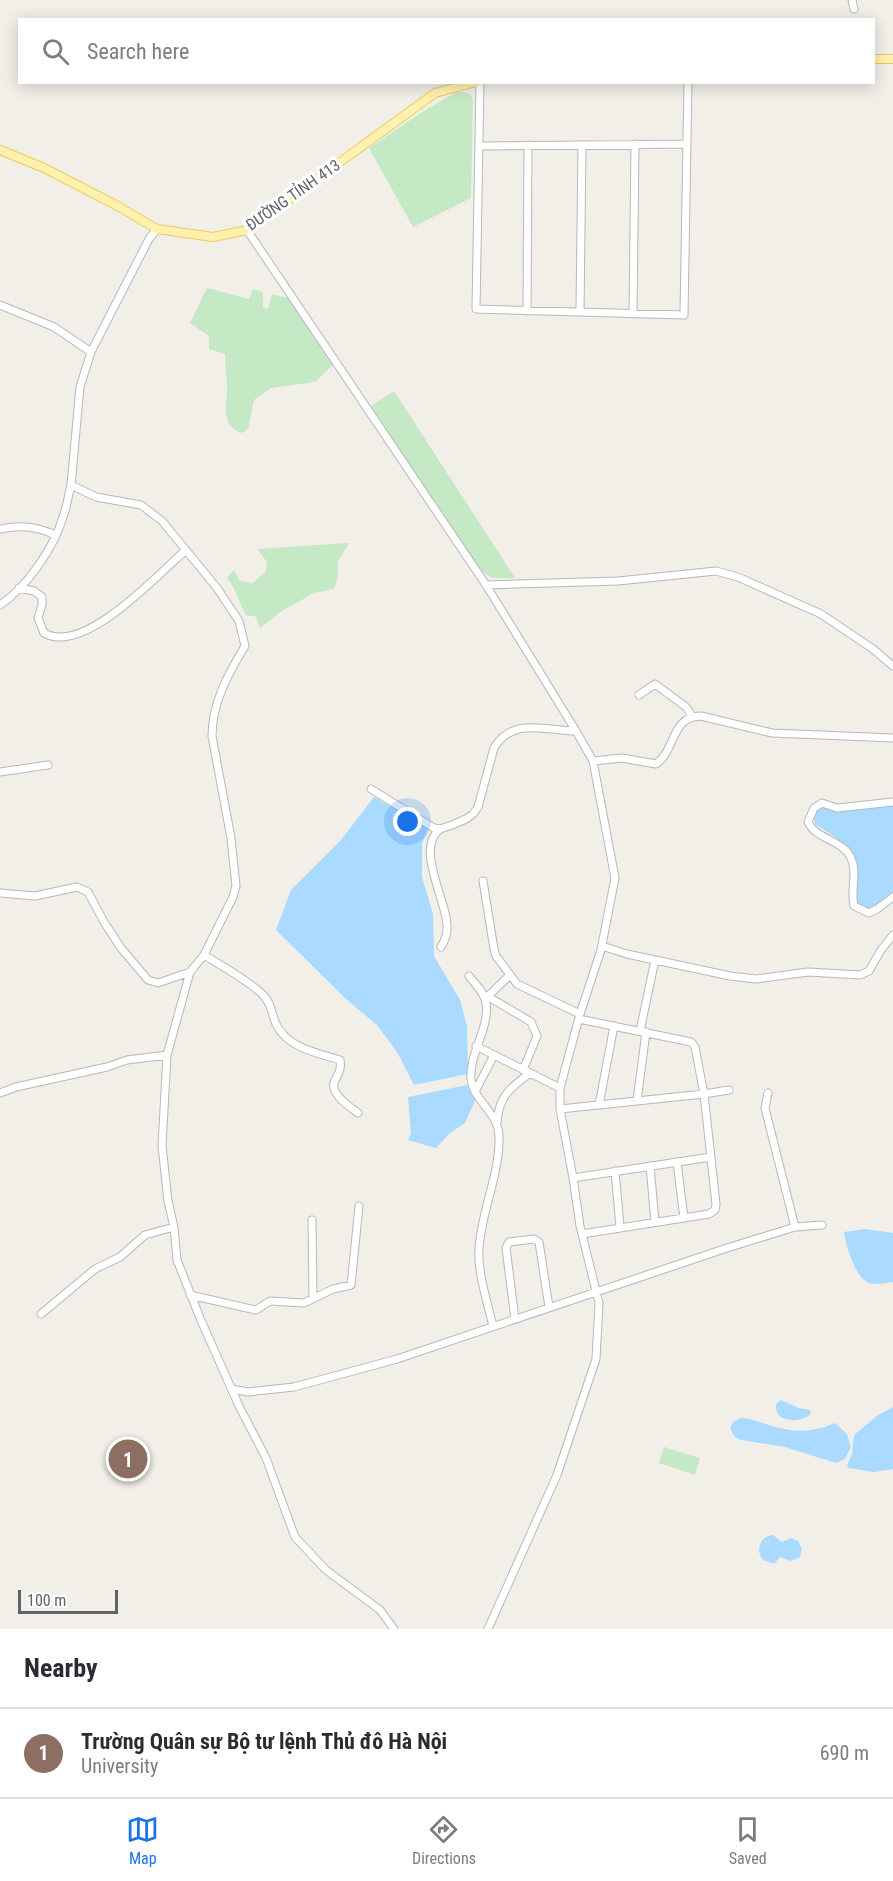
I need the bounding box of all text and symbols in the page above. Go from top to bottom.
search box [18,18,875,84]
icon: search [39,35,72,68]
text: Search here [87,39,189,64]
street label: ĐƯỜNG TỈNH 413 [242,155,344,235]
your location [393,807,422,836]
pin: 1 [108,1436,148,1482]
scale bar [18,1587,118,1614]
text: 100 m [27,1591,66,1610]
text: Nearby [24,1653,98,1683]
text: Trường Quân sự Bộ tư lệnh Thủ đô Hà Nội [81,1729,447,1754]
text: 1 [38,1741,49,1765]
text: 690 m [820,1741,869,1765]
text: University [81,1754,158,1778]
tab: Map [126,1813,159,1868]
tab: Directions [412,1813,476,1868]
tab: Saved [729,1813,767,1868]

